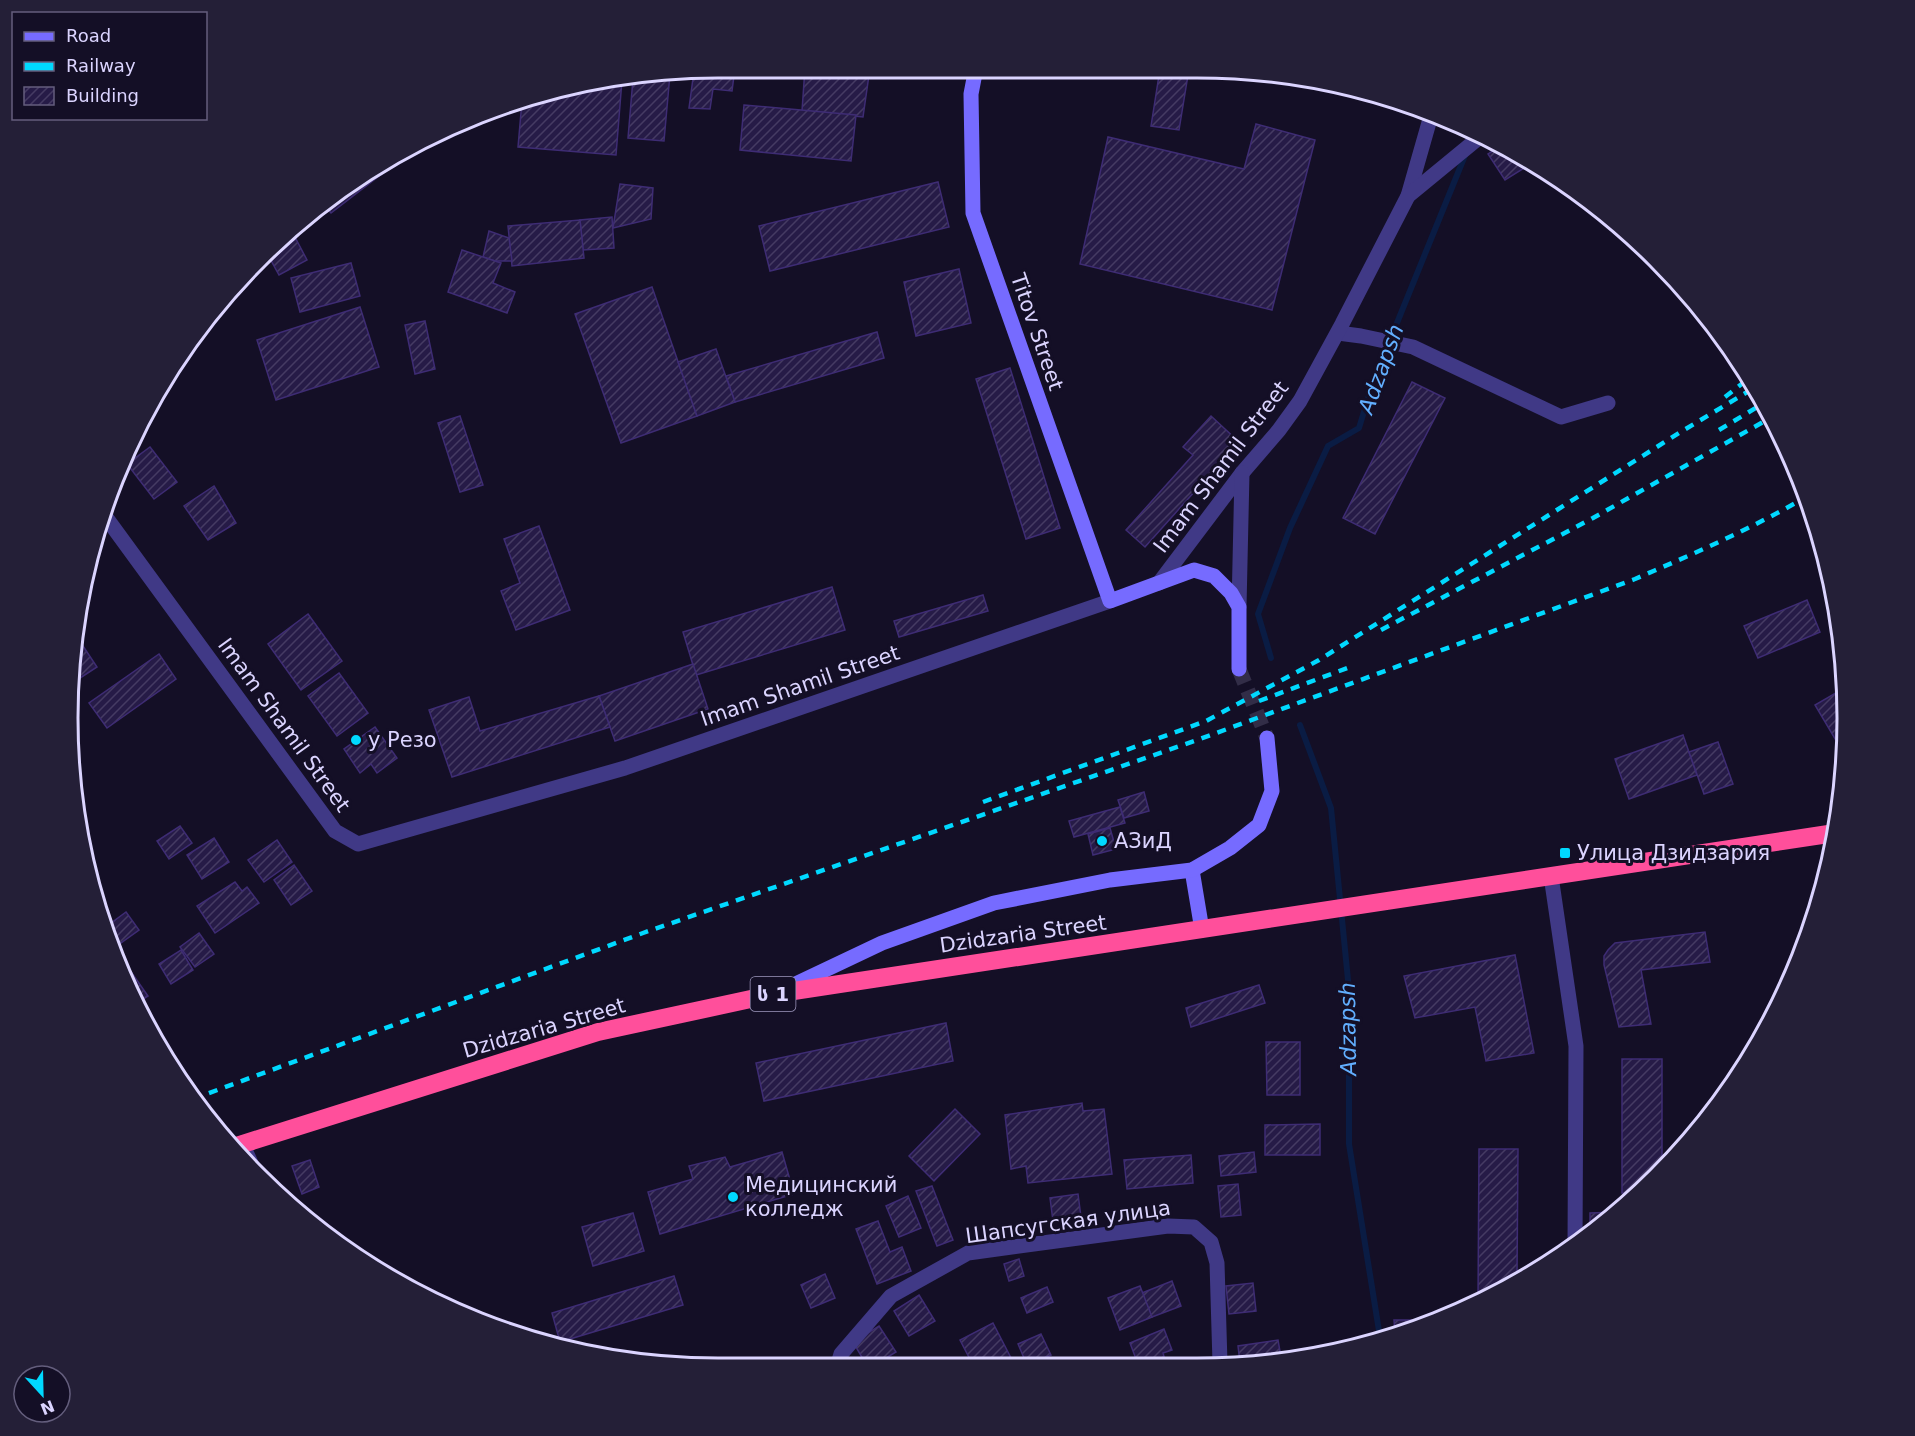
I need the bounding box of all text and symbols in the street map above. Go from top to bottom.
legend [12,12,207,120]
text: Road [66,25,111,46]
text: Railway [66,55,136,76]
text: Building [66,85,139,106]
street label: Titov Street [1005,269,1068,394]
water label: Adzapsh [1353,321,1409,419]
street label: Imam Shamil Street [1149,376,1293,558]
street label: Imam Shamil Street [213,633,355,817]
street label: Imam Shamil Street [697,641,903,731]
place label: у Резо [368,728,437,752]
marker: у Резо [349,733,363,747]
place label: АЗиД [1114,829,1172,853]
marker: АЗиД [1095,834,1109,848]
place label: Улица Дзидзария [1577,841,1770,865]
marker: Улица Дзидзария [1558,846,1572,860]
street label: Dzidzaria Street [938,910,1108,958]
road number: ს 1 [750,977,796,1011]
water label: Adzapsh [1335,982,1361,1078]
street label: Dzidzaria Street [460,993,628,1063]
place label: Медицинский колледж [745,1173,897,1221]
marker: Медицинский колледж [726,1190,740,1204]
street label: Шапсугская улица [964,1196,1172,1248]
north arrow [12,1364,72,1424]
text: N [38,1396,57,1419]

